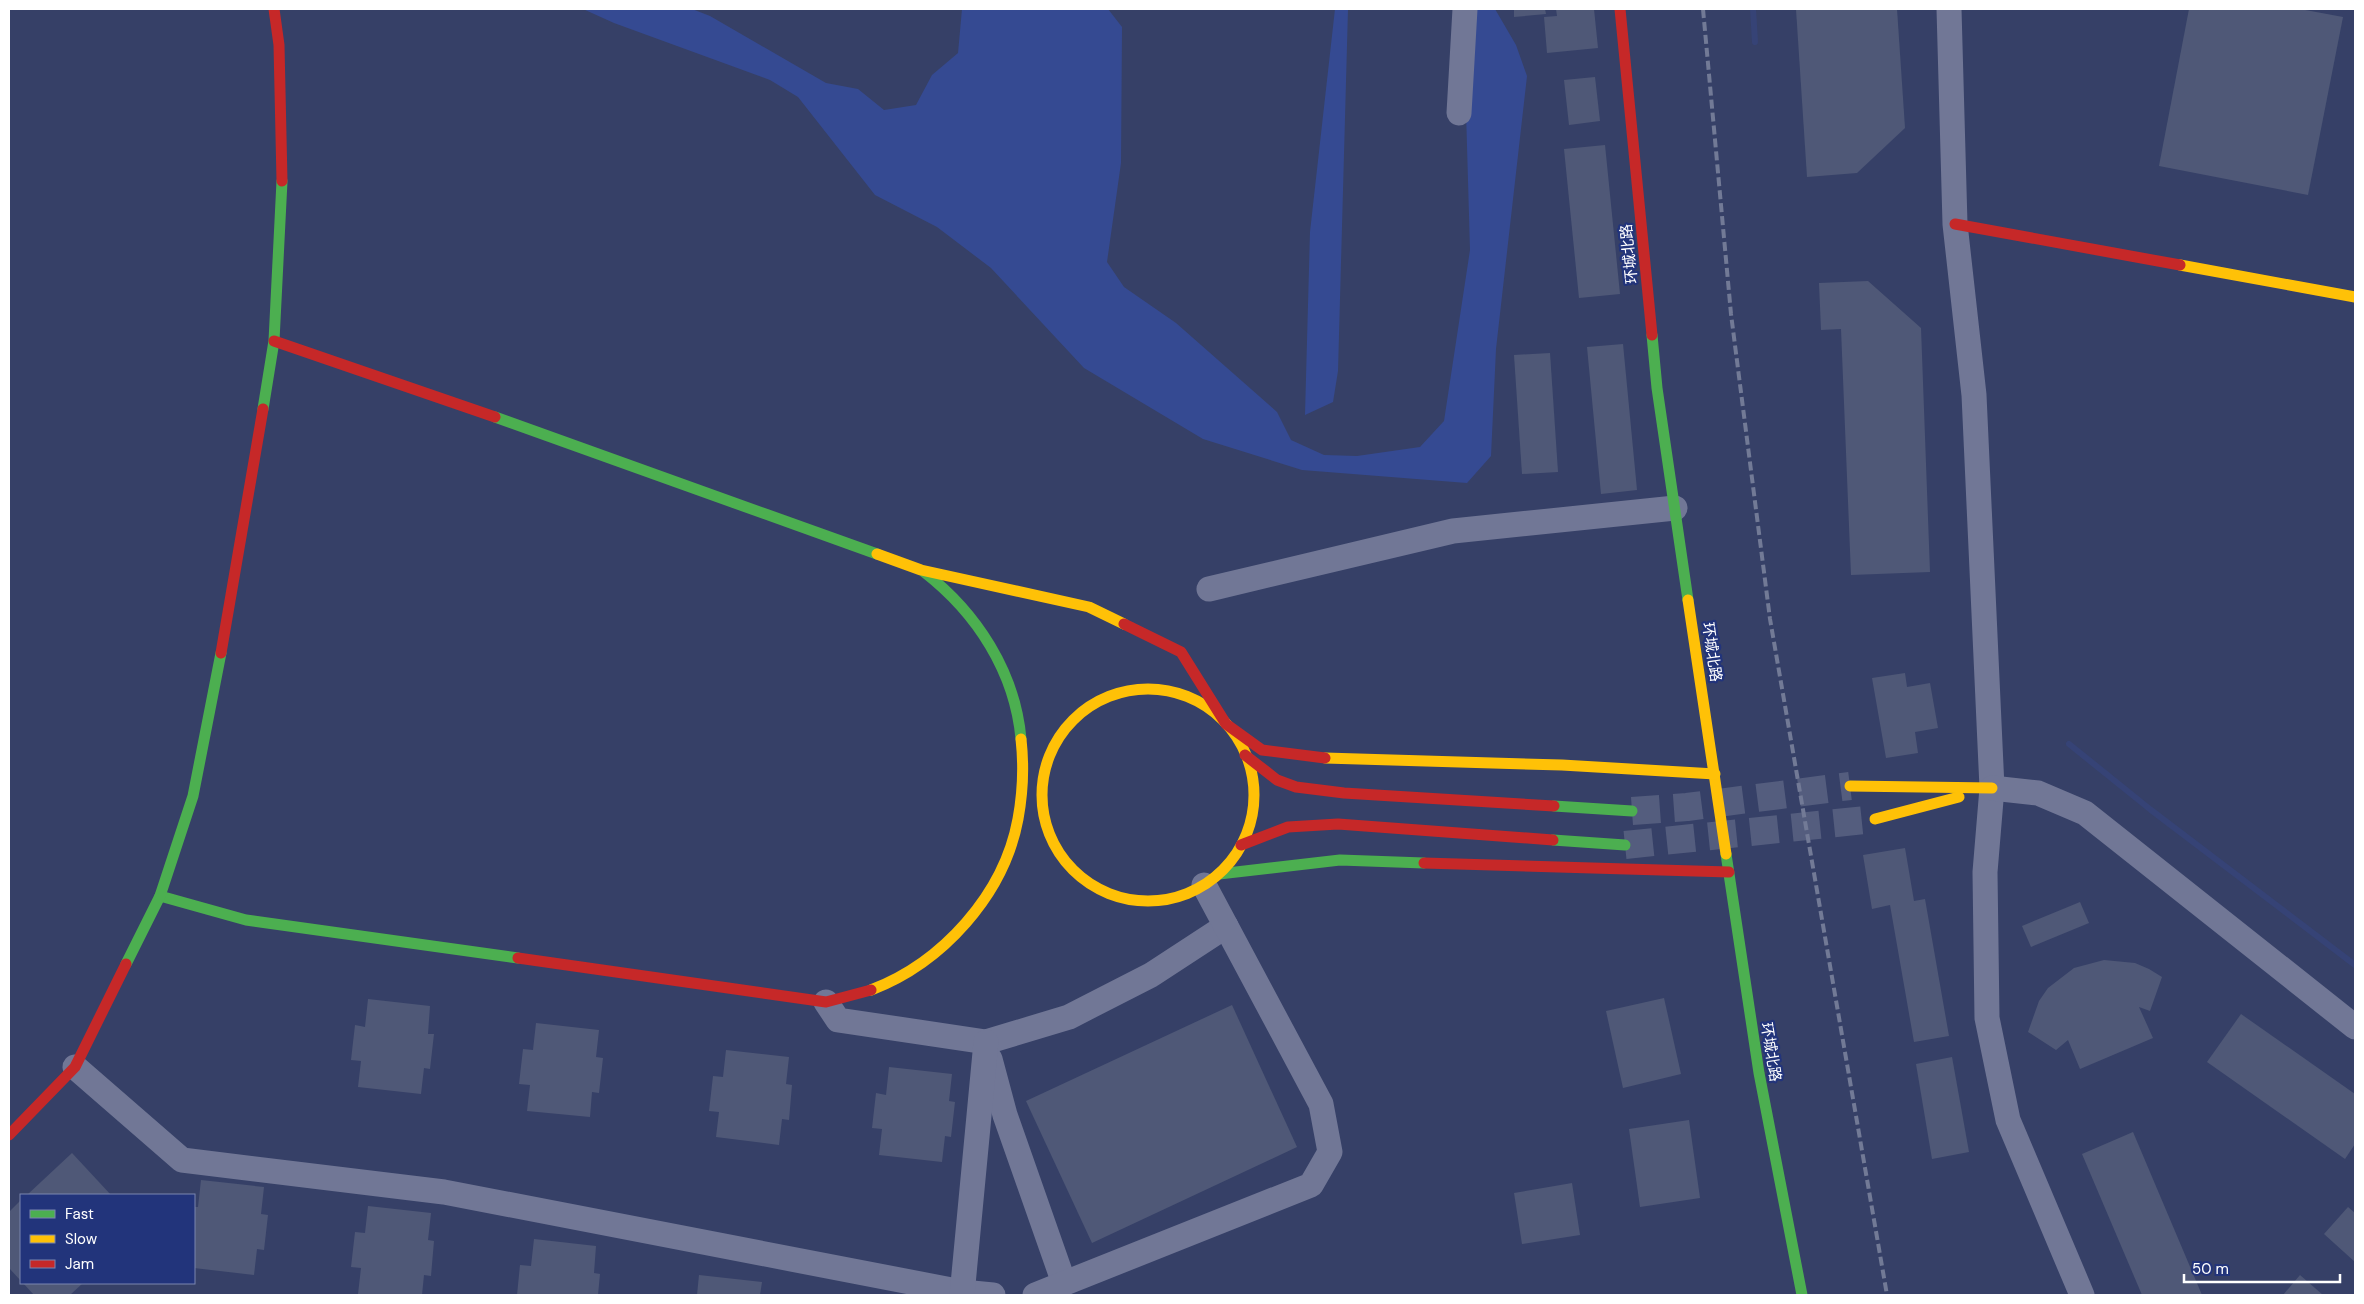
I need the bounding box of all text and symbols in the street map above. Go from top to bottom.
street label: 环城北路 [1616,223,1642,285]
street label: 环城北路 [1698,621,1726,683]
street label: 环城北路 [1756,1021,1786,1083]
legend [20,1194,195,1284]
text: Fast [65,1204,94,1224]
text: Slow [65,1229,98,1249]
scale bar [2184,1252,2340,1284]
text: Jam [65,1254,94,1274]
text: 50 m [2192,1259,2229,1279]

